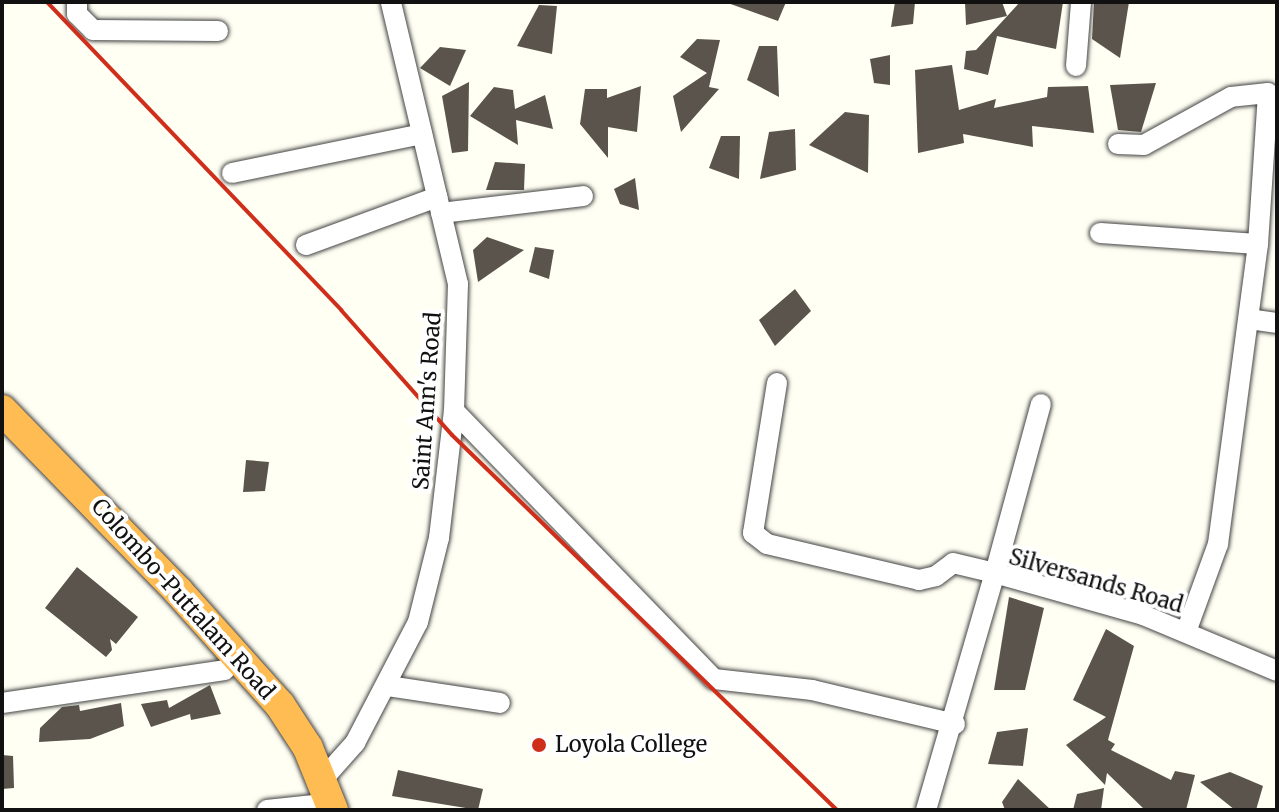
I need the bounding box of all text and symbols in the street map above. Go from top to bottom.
street label: Saint Ann's Road [408,311,446,491]
street label: Colombo-Puttalam Road [86,493,280,705]
street label: Silversands Road [1006,543,1186,619]
place label: Loyola College [555,732,707,758]
marker: Loyola College [530,736,548,754]

